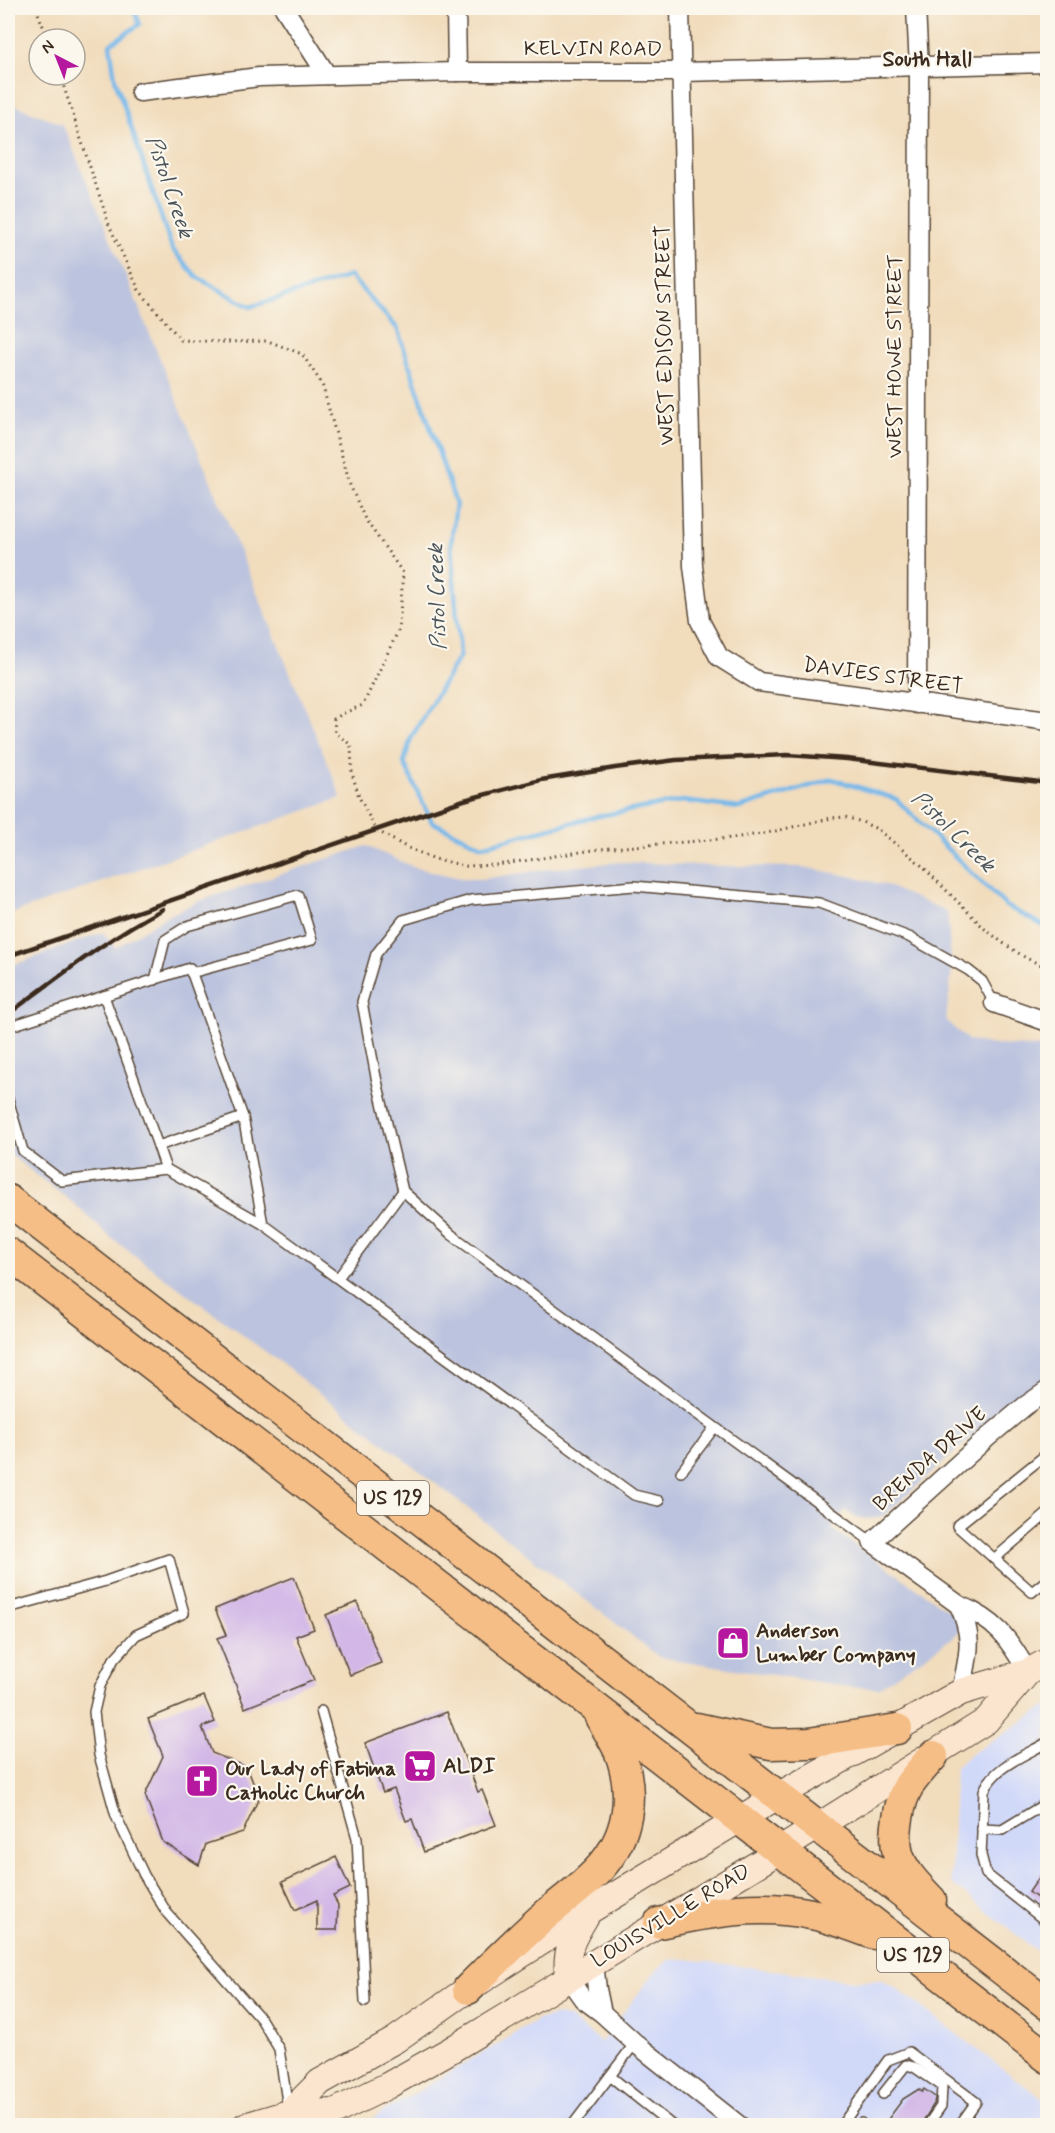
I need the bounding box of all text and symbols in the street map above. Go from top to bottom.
north arrow [27,27,87,87]
street label: KELVIN ROAD [524,35,662,63]
text: N [37,36,59,58]
district label: South Hall [882,46,972,74]
water label: Pistol Creek [138,132,200,244]
street label: WEST EDISON STREET [649,224,681,446]
street label: WEST HOWE STREET [881,254,909,458]
water label: Pistol Creek [422,542,454,651]
street label: DAVIES STREET [801,651,965,701]
water label: Pistol Creek [905,785,1002,880]
street label: BRENDA DRIVE [867,1400,993,1518]
road number: US 129 [357,1481,429,1515]
place label: Anderson Lumber Company [756,1617,916,1669]
shop icon: Anderson Lumber Company [715,1625,751,1661]
supermarket icon: ALDI [402,1748,438,1784]
place label: ALDI [443,1752,496,1780]
place label: Our Lady of Fatima Catholic Church [225,1755,396,1807]
church icon: Our Lady of Fatima Catholic Church [184,1763,220,1799]
street label: LOUISVILLE ROAD [586,1857,756,1975]
road number: US 129 [877,1938,949,1972]

